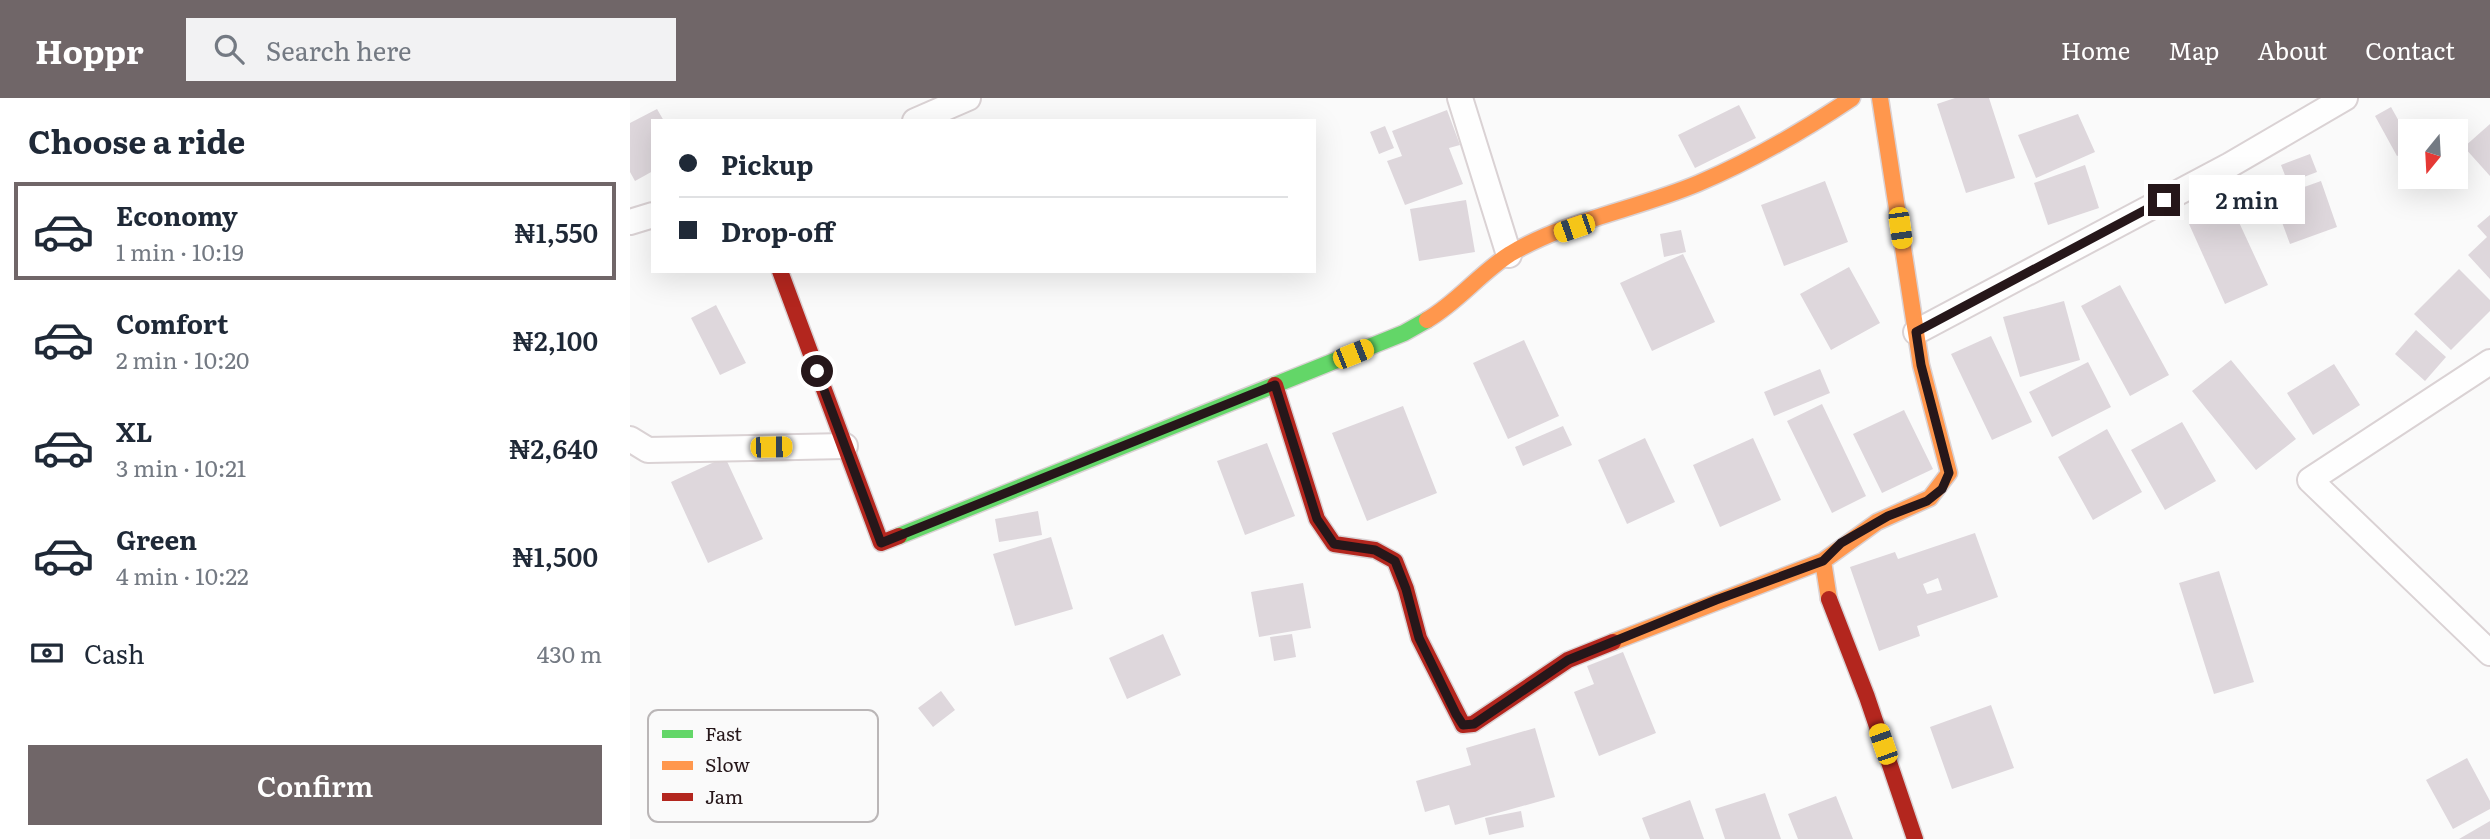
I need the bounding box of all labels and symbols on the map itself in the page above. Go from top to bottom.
north arrow [2398,119,2468,189]
callout: 2 min [2188,176,2304,224]
route end [2148,184,2180,216]
car [1887,206,1914,250]
car [1551,211,1598,245]
car [1330,336,1377,372]
route start [801,355,833,387]
car [750,436,793,458]
legend [648,710,878,822]
text: Fast [705,719,742,747]
car [1867,721,1900,767]
text: Slow [705,750,750,778]
text: Jam [705,782,743,810]

